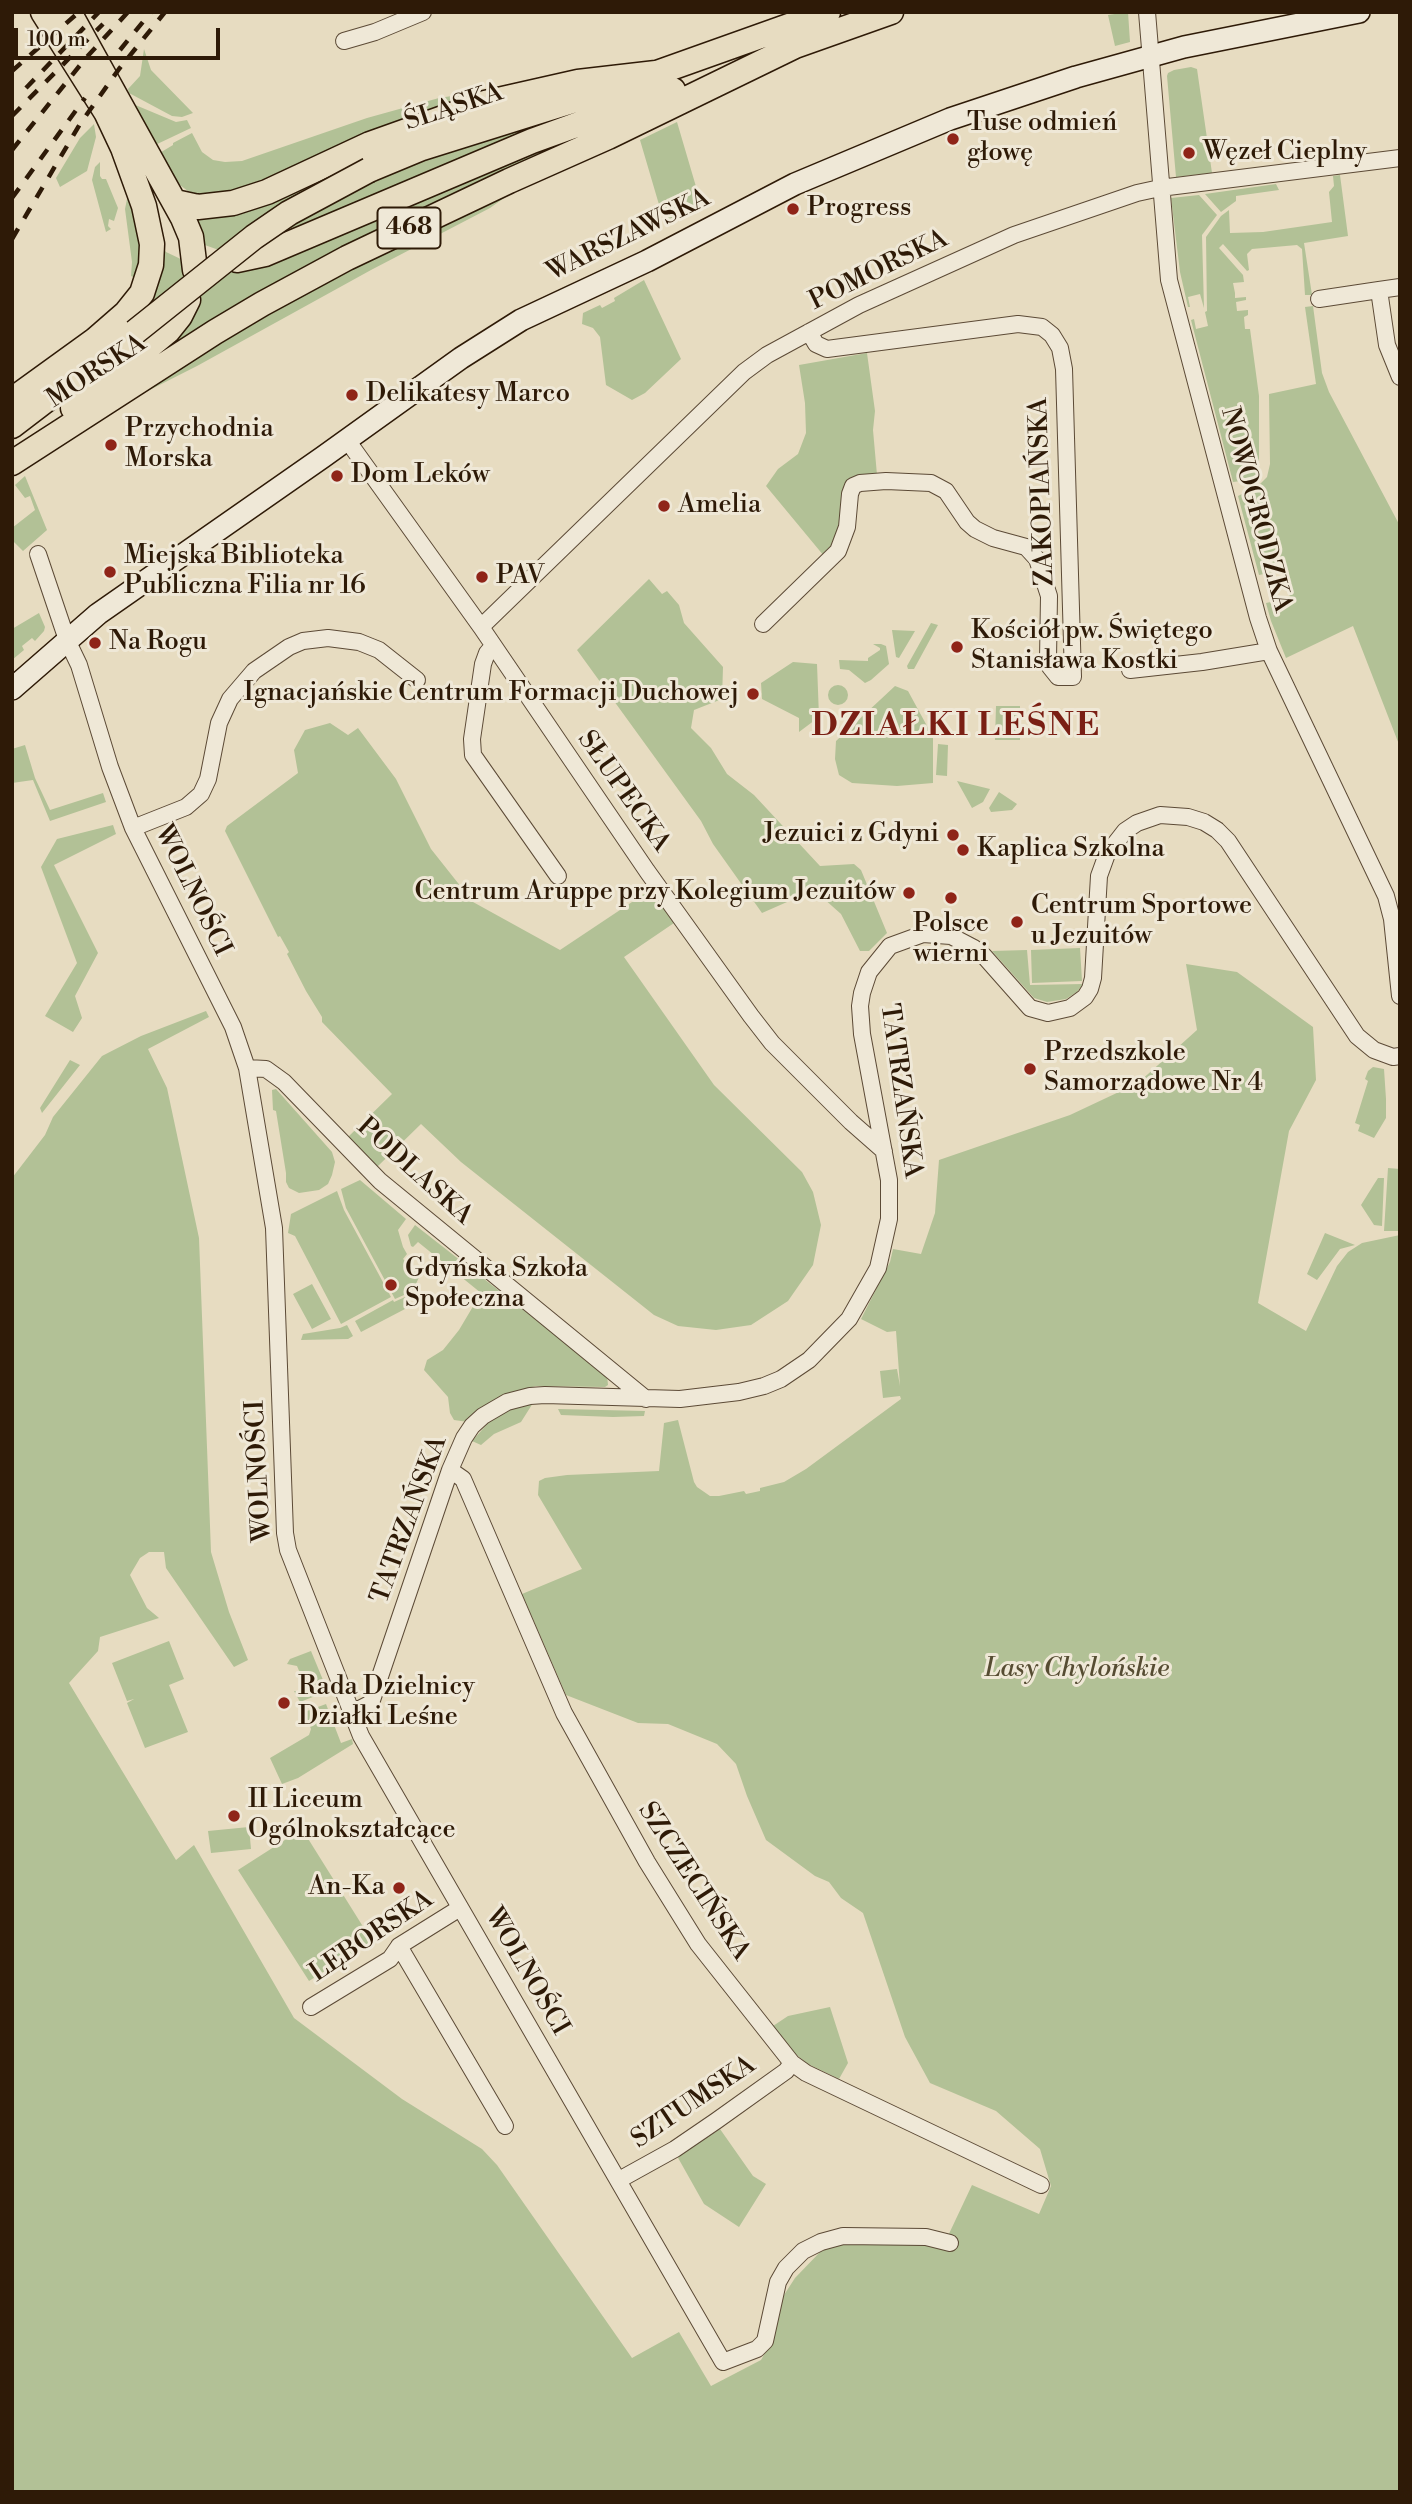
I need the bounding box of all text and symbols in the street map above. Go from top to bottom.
scale bar [18,14,224,58]
text: 100 m [27,27,86,53]
street label: ŚLĄSKA [401,77,507,139]
place label: Tuse odmień głowę [967,108,1117,170]
marker: Tuse odmień głowę [945,131,961,147]
place label: Węzeł Cieplny [1203,137,1367,169]
marker: Węzeł Cieplny [1181,145,1197,161]
street label: WARSZAWSKA [542,183,716,289]
place label: Progress [807,193,911,225]
marker: Progress [785,201,801,217]
road number: 468 [378,208,440,248]
street label: POMORSKA [805,224,953,318]
street label: MORSKA [42,328,152,416]
place label: Delikatesy Marco [366,379,570,411]
marker: Delikatesy Marco [344,387,360,403]
street label: ZAKOPIAŃSKA [1024,397,1062,587]
street label: NOWOGRODZKA [1213,404,1297,616]
place label: Przychodnia Morska [125,414,274,476]
marker: Przychodnia Morska [103,437,119,453]
place label: Dom Leków [351,460,490,492]
marker: Dom Leków [329,468,345,484]
place label: Amelia [678,490,761,522]
marker: Amelia [656,498,672,514]
place label: Miejska Biblioteka Publiczna Filia nr 16 [124,541,366,602]
place label: PAV [496,561,545,593]
marker: Miejska Biblioteka Publiczna Filia nr 16 [102,564,118,580]
marker: PAV [474,569,490,585]
place label: Kościół pw. Świętego Stanisława Kostki [971,616,1213,678]
place label: Na Rogu [109,627,207,659]
marker: Na Rogu [87,635,103,651]
marker: Kościół pw. Świętego Stanisława Kostki [949,639,965,655]
place label: Ignacjańskie Centrum Formacji Duchowej [244,678,739,710]
marker: Ignacjańskie Centrum Formacji Duchowej [745,686,761,702]
district label: DZIAŁKI LEŚNE [813,707,1099,747]
street label: SŁUPECKA [570,725,676,859]
place label: Jezuici z Gdyni [763,819,939,851]
street label: WOLNOŚCI [147,820,237,962]
marker: Jezuici z Gdyni [945,827,961,843]
place label: Kaplica Szkolna [977,834,1165,866]
marker: Kaplica Szkolna [955,842,971,858]
place label: Centrum Aruppe przy Kolegium Jezuitów [415,877,895,909]
marker: Centrum Aruppe przy Kolegium Jezuitów [901,885,917,901]
marker: Polsce wierni [943,890,959,906]
place label: Centrum Sportowe u Jezuitów [1031,891,1252,953]
place label: Polsce wierni [913,909,989,970]
marker: Centrum Sportowe u Jezuitów [1009,914,1025,930]
street label: TATRZAŃSKA [872,1002,928,1180]
place label: Przedszkole Samorządowe Nr 4 [1044,1038,1263,1100]
marker: Przedszkole Samorządowe Nr 4 [1022,1061,1038,1077]
street label: PODLASKA [350,1112,478,1232]
place label: Gdyńska Szkoła Społeczna [405,1254,588,1316]
marker: Gdyńska Szkoła Społeczna [383,1277,399,1293]
street label: WOLNOŚCI [241,1399,279,1543]
street label: TATRZAŃSKA [365,1432,455,1608]
park label: Lasy Chylońskie [985,1654,1169,1686]
place label: Rada Dzielnicy Działki Leśne [298,1672,475,1734]
marker: Rada Dzielnicy Działki Leśne [276,1695,292,1711]
place label: II Liceum Ogólnokształcące [248,1785,456,1846]
street label: SZCZECIŃSKA [630,1797,756,1967]
marker: II Liceum Ogólnokształcące [226,1808,242,1824]
place label: An-Ka [308,1872,385,1904]
marker: An-Ka [391,1880,407,1896]
street label: LĘBORSKA [304,1884,440,1990]
street label: WOLNOŚCI [477,1903,575,2041]
street label: SZTUMSKA [626,2050,762,2156]

